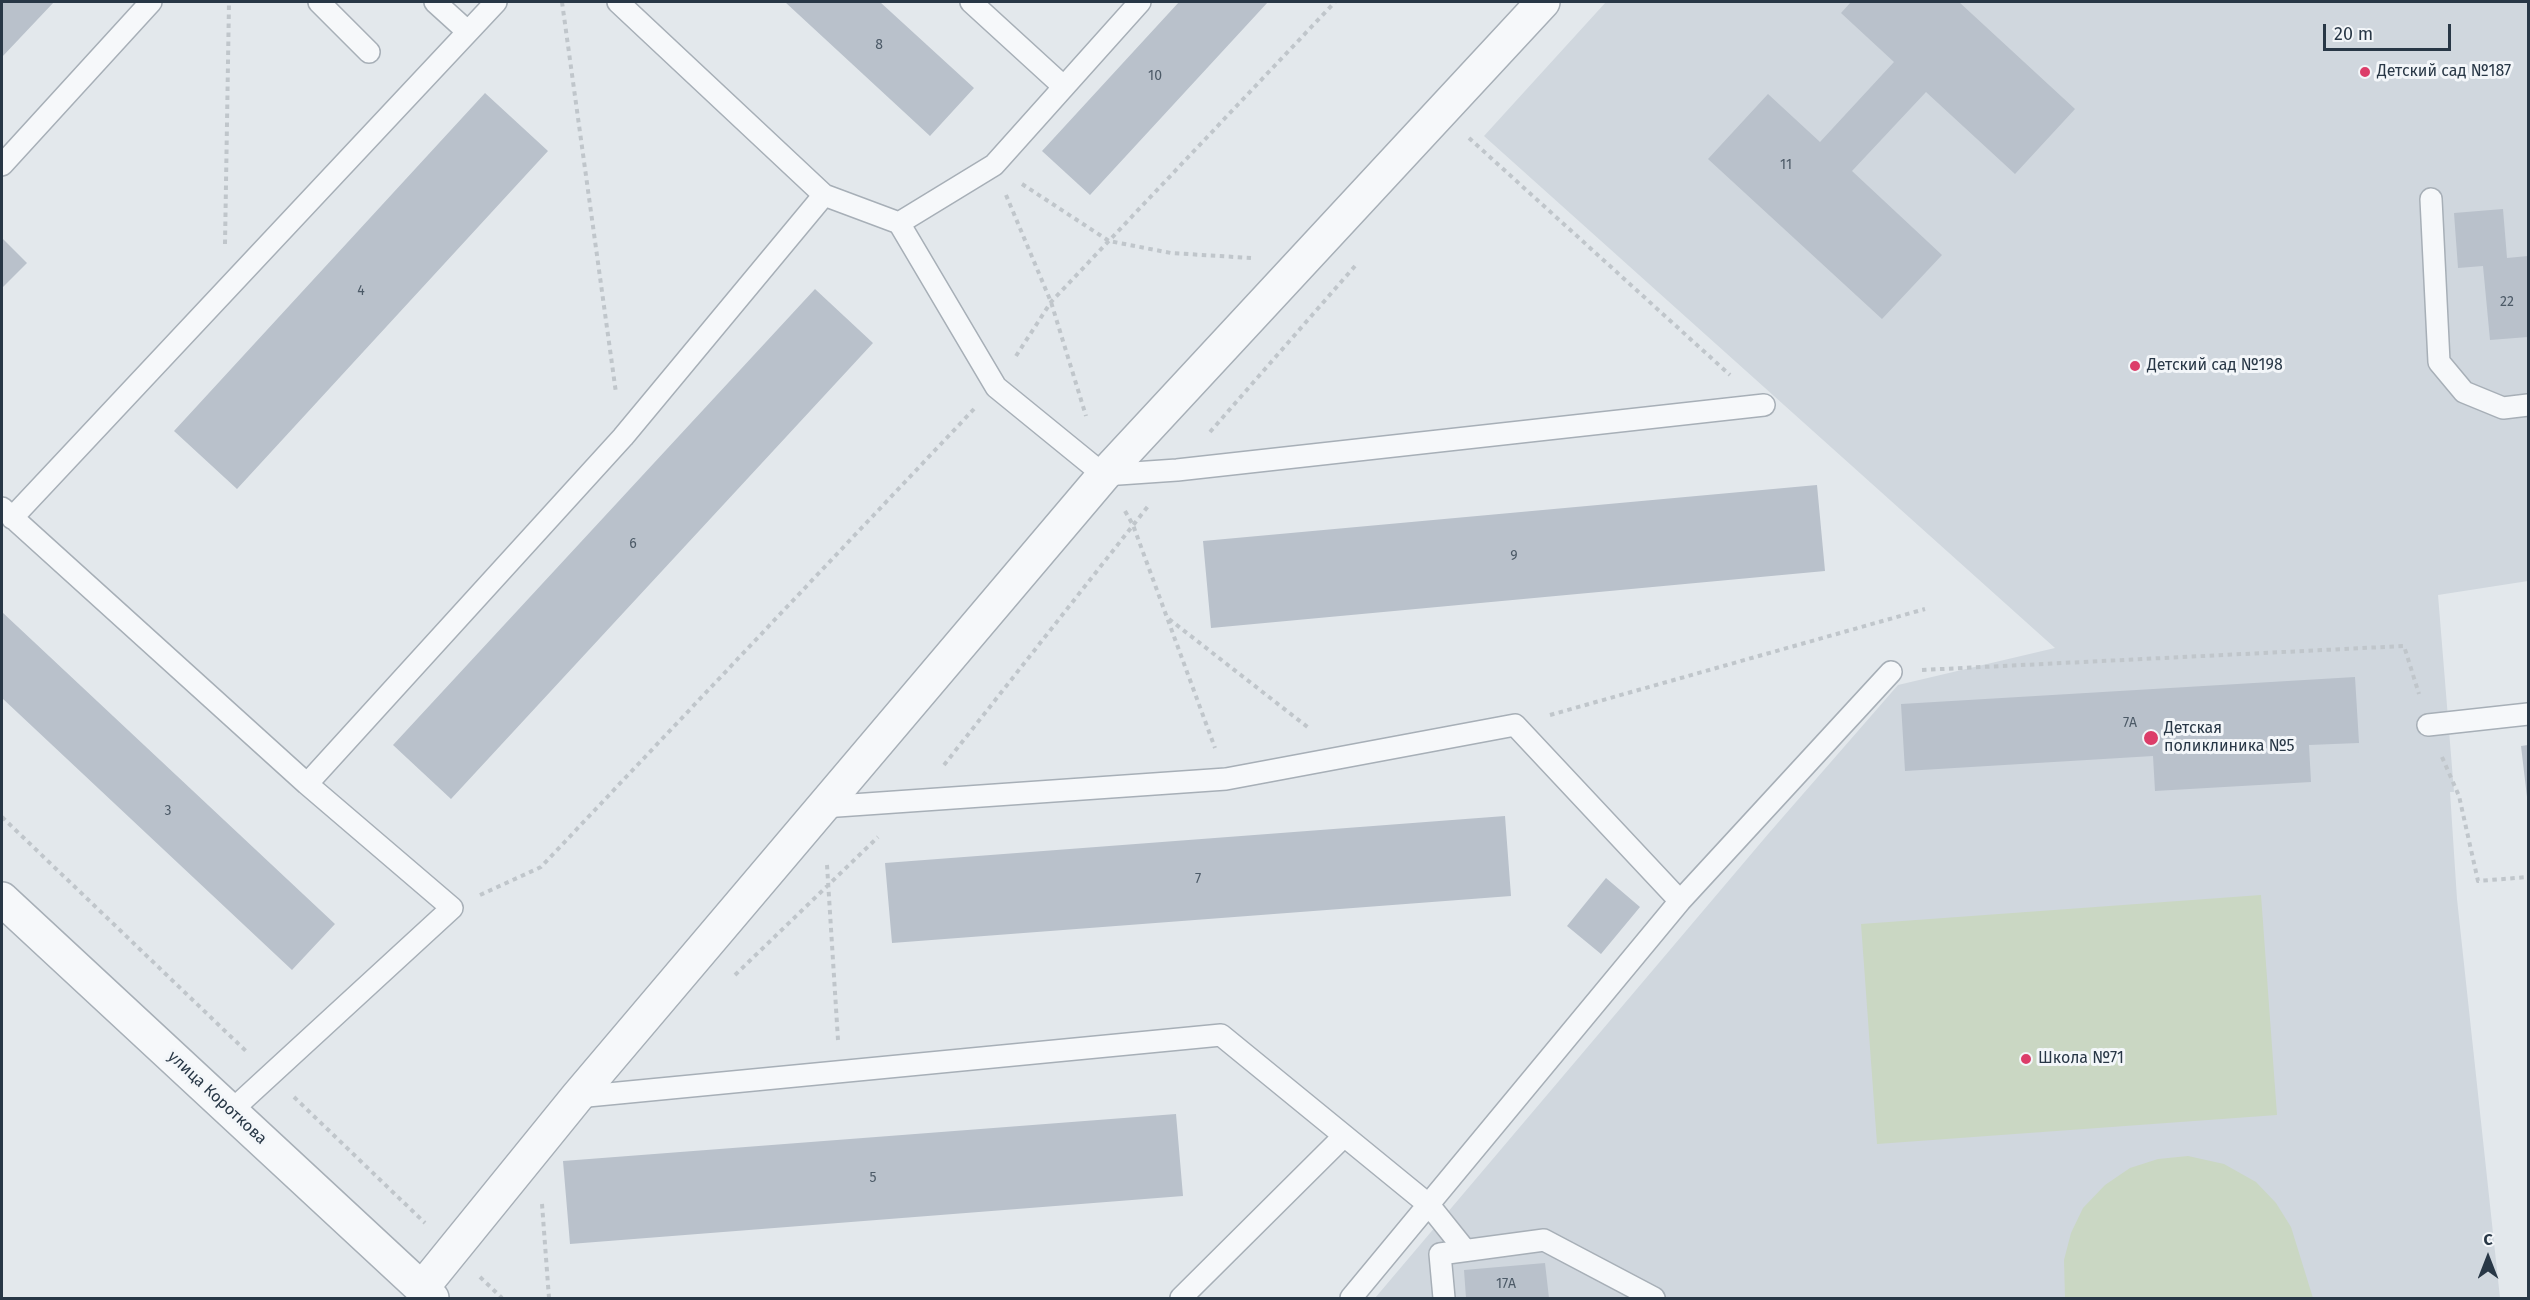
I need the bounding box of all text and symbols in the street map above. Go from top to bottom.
scale bar [2326,12,2454,50]
text: 20 m [2334,23,2373,45]
house number: 8 [875,37,883,53]
place label: Детский сад №187 [2377,62,2511,82]
marker: Детский сад №187 [2358,65,2372,79]
house number: 10 [1148,68,1162,84]
house number: 11 [1780,157,1792,173]
house number: 4 [357,283,365,299]
house number: 22 [2500,294,2514,310]
place label: Детский сад №198 [2147,356,2283,376]
marker: Детский сад №198 [2128,359,2142,373]
house number: 6 [629,536,637,552]
house number: 9 [1510,548,1518,564]
house number: 7А [2123,715,2137,731]
place label: Детская поликлиника №5 [2164,719,2295,757]
marker: Детская поликлиника №5 [2142,729,2160,747]
house number: 3 [165,803,171,819]
house number: 7 [1195,871,1201,887]
street label: улица Короткова [164,1047,270,1149]
place label: Школа №71 [2038,1049,2124,1069]
marker: Школа №71 [2019,1052,2033,1066]
house number: 5 [869,1170,877,1186]
north arrow [2458,1228,2518,1288]
text: С [2483,1230,2493,1249]
house number: 17А [1496,1276,1516,1292]

